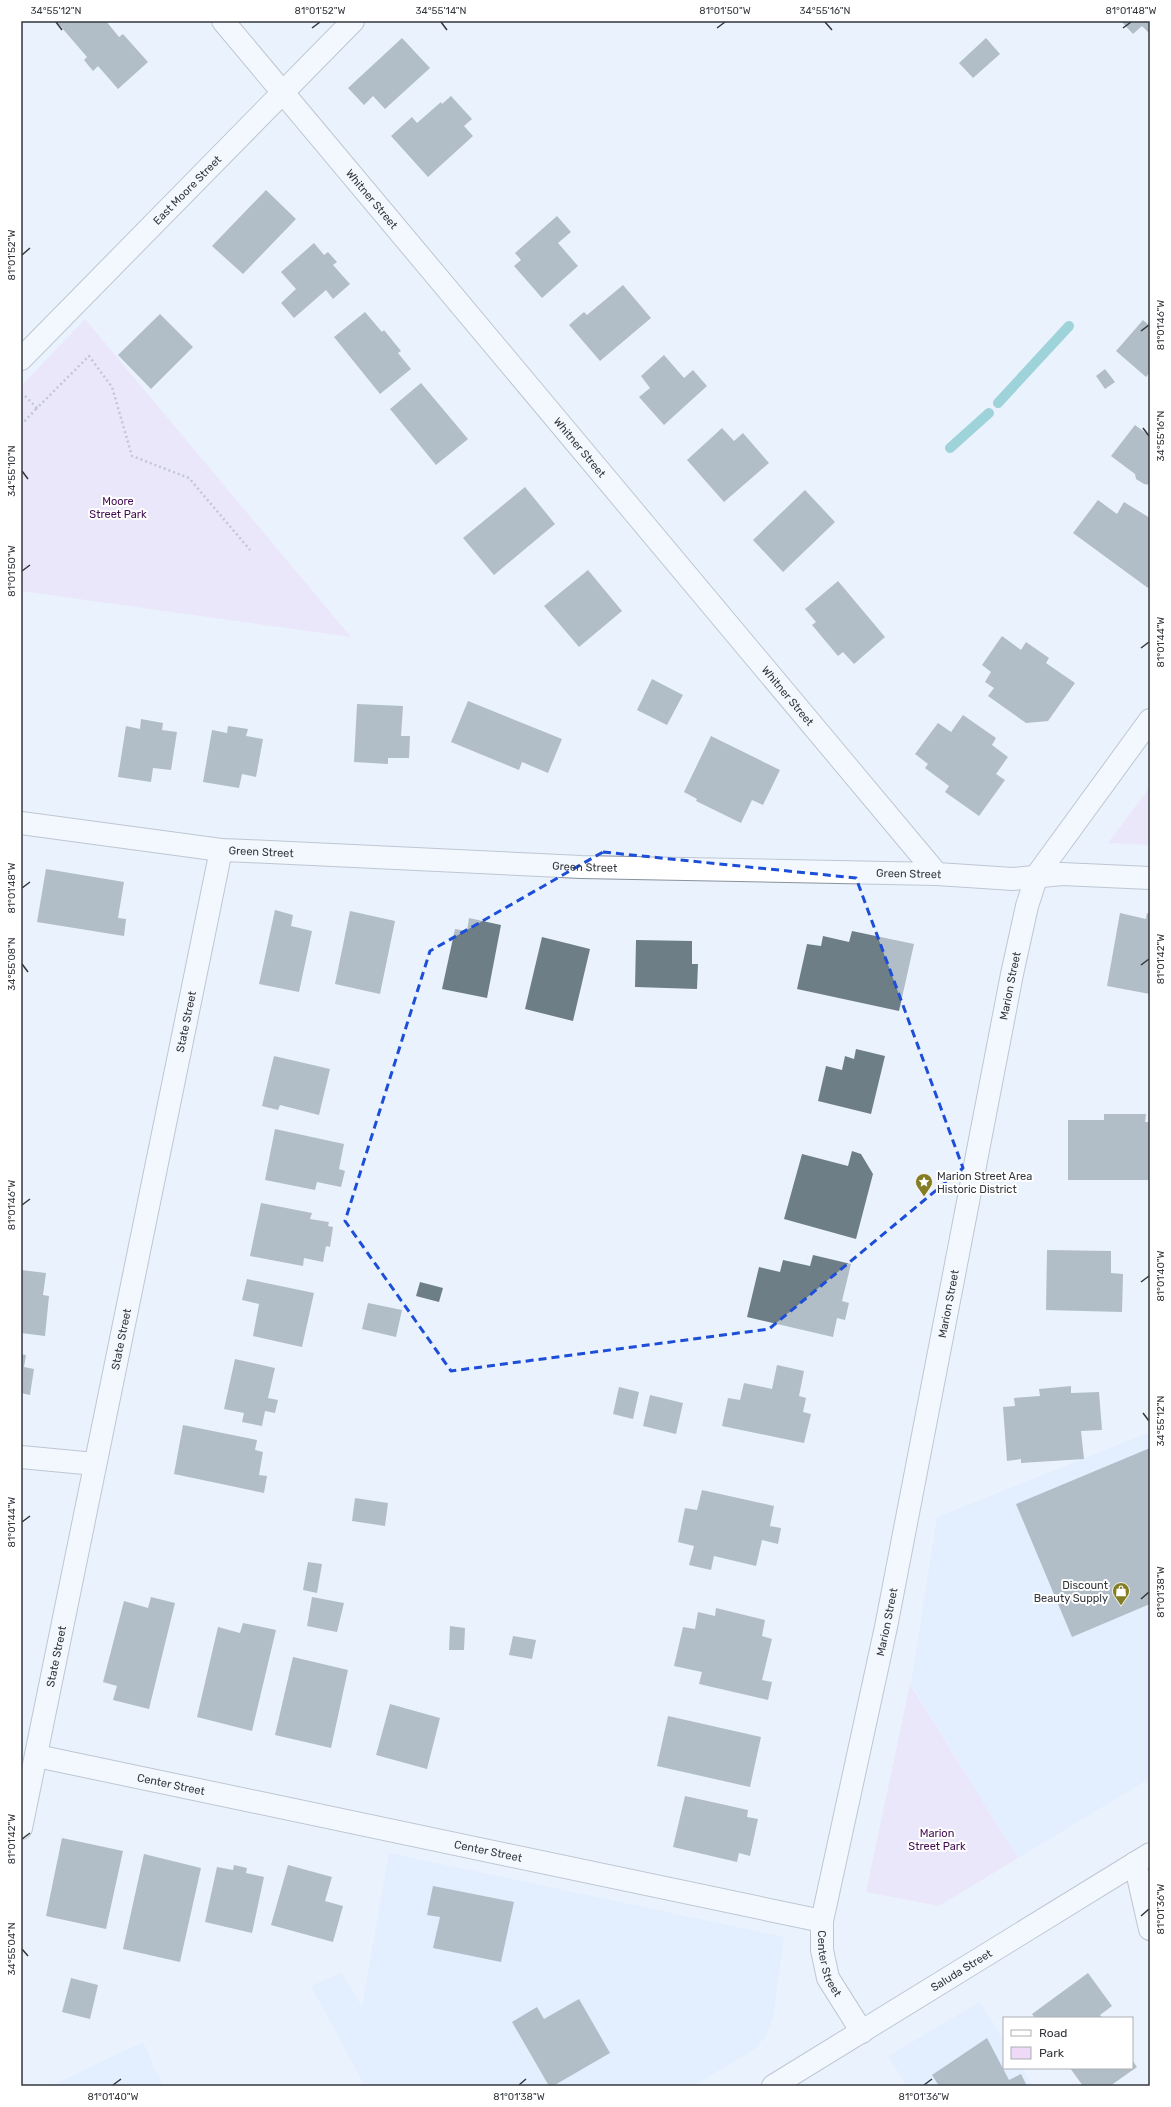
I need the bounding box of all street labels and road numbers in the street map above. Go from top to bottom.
street label: East Moore Street [151,153,225,227]
street label: Whitner Street [343,167,401,232]
street label: Whitner Street [551,415,609,481]
street label: Whitner Street [759,664,817,729]
street label: Green Street [228,844,295,860]
street label: Green Street [552,860,618,875]
street label: Green Street [876,867,942,881]
street label: Marion Street [997,950,1024,1021]
street label: State Street [174,989,199,1054]
street label: Marion Street [936,1268,962,1339]
street label: State Street [109,1307,134,1371]
street label: Marion Street [874,1586,901,1657]
street label: State Street [44,1624,69,1688]
street label: Center Street [136,1771,207,1798]
street label: Center Street [453,1838,524,1865]
street label: Center Street [815,1930,844,2000]
street label: Saluda Street [929,1947,995,1994]

